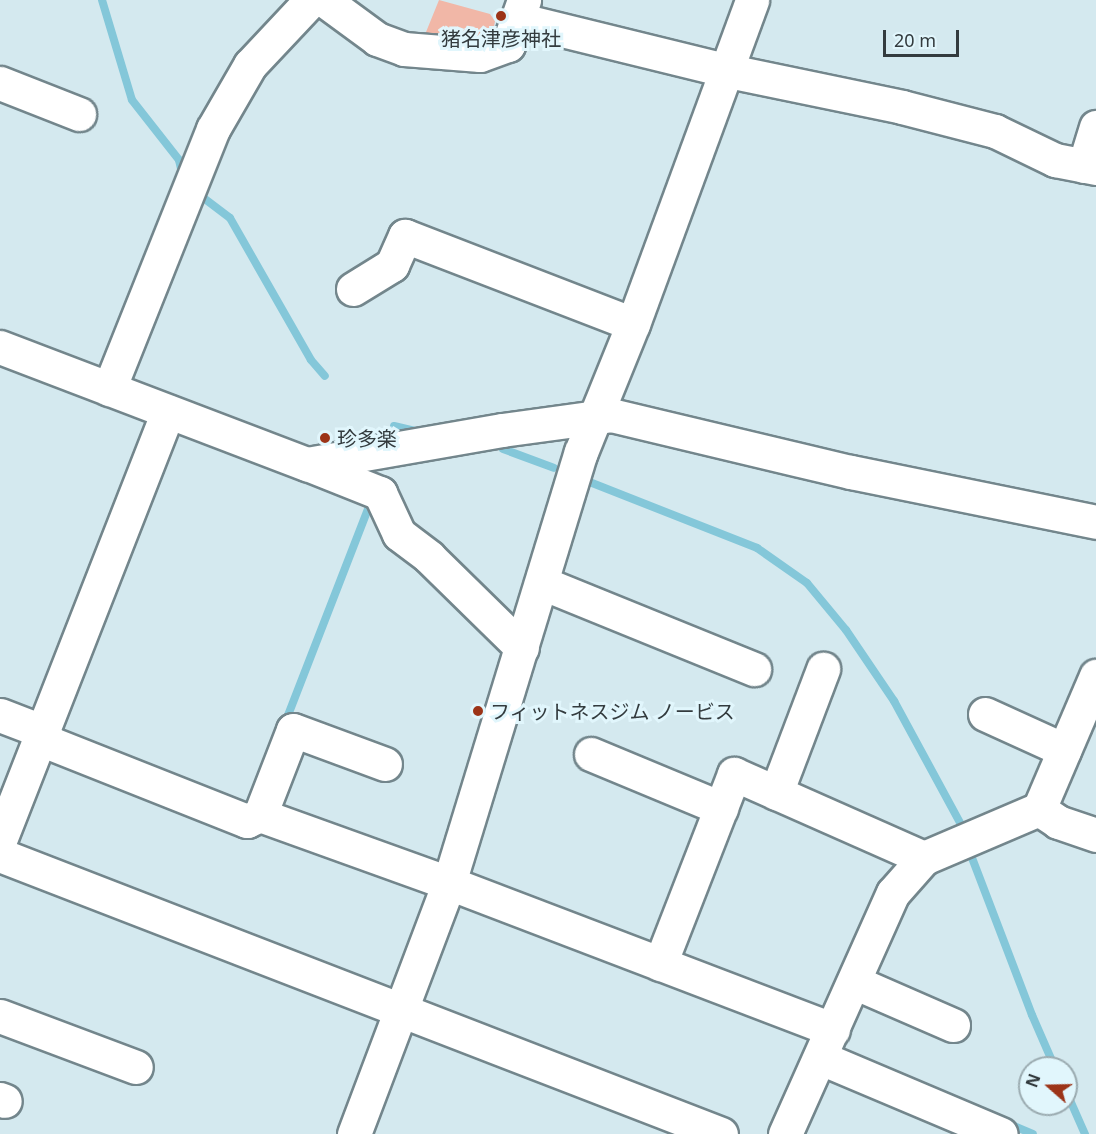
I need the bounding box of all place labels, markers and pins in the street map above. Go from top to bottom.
marker: 猪名津彦神社 [494,9,508,23]
place label: 猪名津彦神社 [441,26,561,50]
place label: 珍多楽 [337,426,397,450]
marker: 珍多楽 [318,431,332,445]
place label: フィットネスジム ノービス [490,699,735,723]
marker: フィットネスジム ノービス [471,704,485,718]

